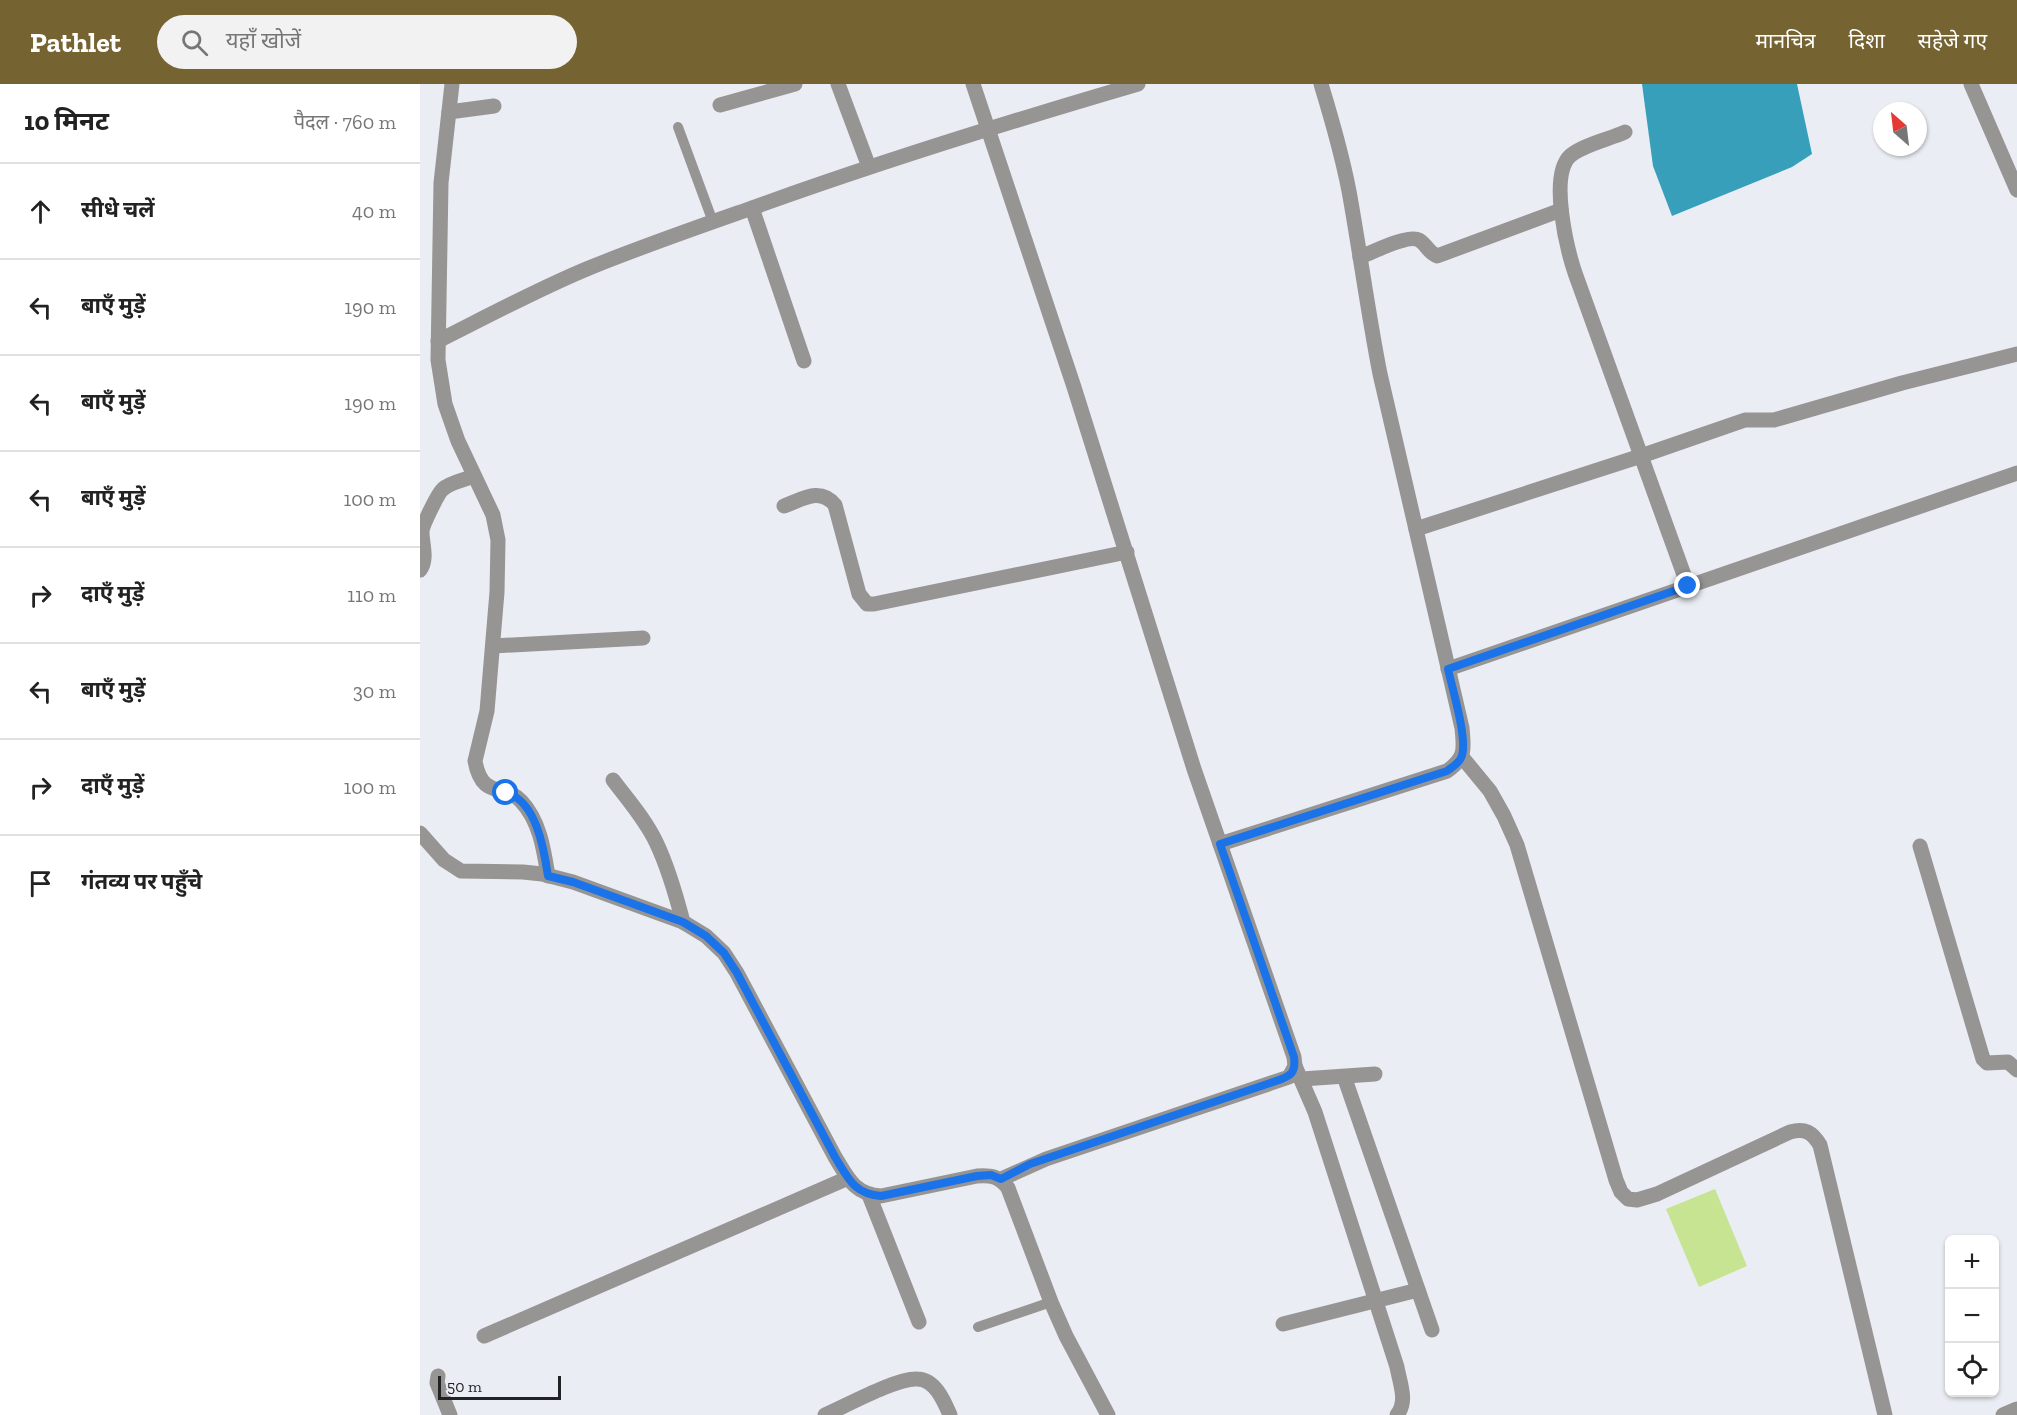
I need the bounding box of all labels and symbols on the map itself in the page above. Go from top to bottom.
north arrow [1873,102,1927,156]
route end [1674,572,1700,598]
route start [492,779,518,805]
scale bar [438,1373,561,1400]

